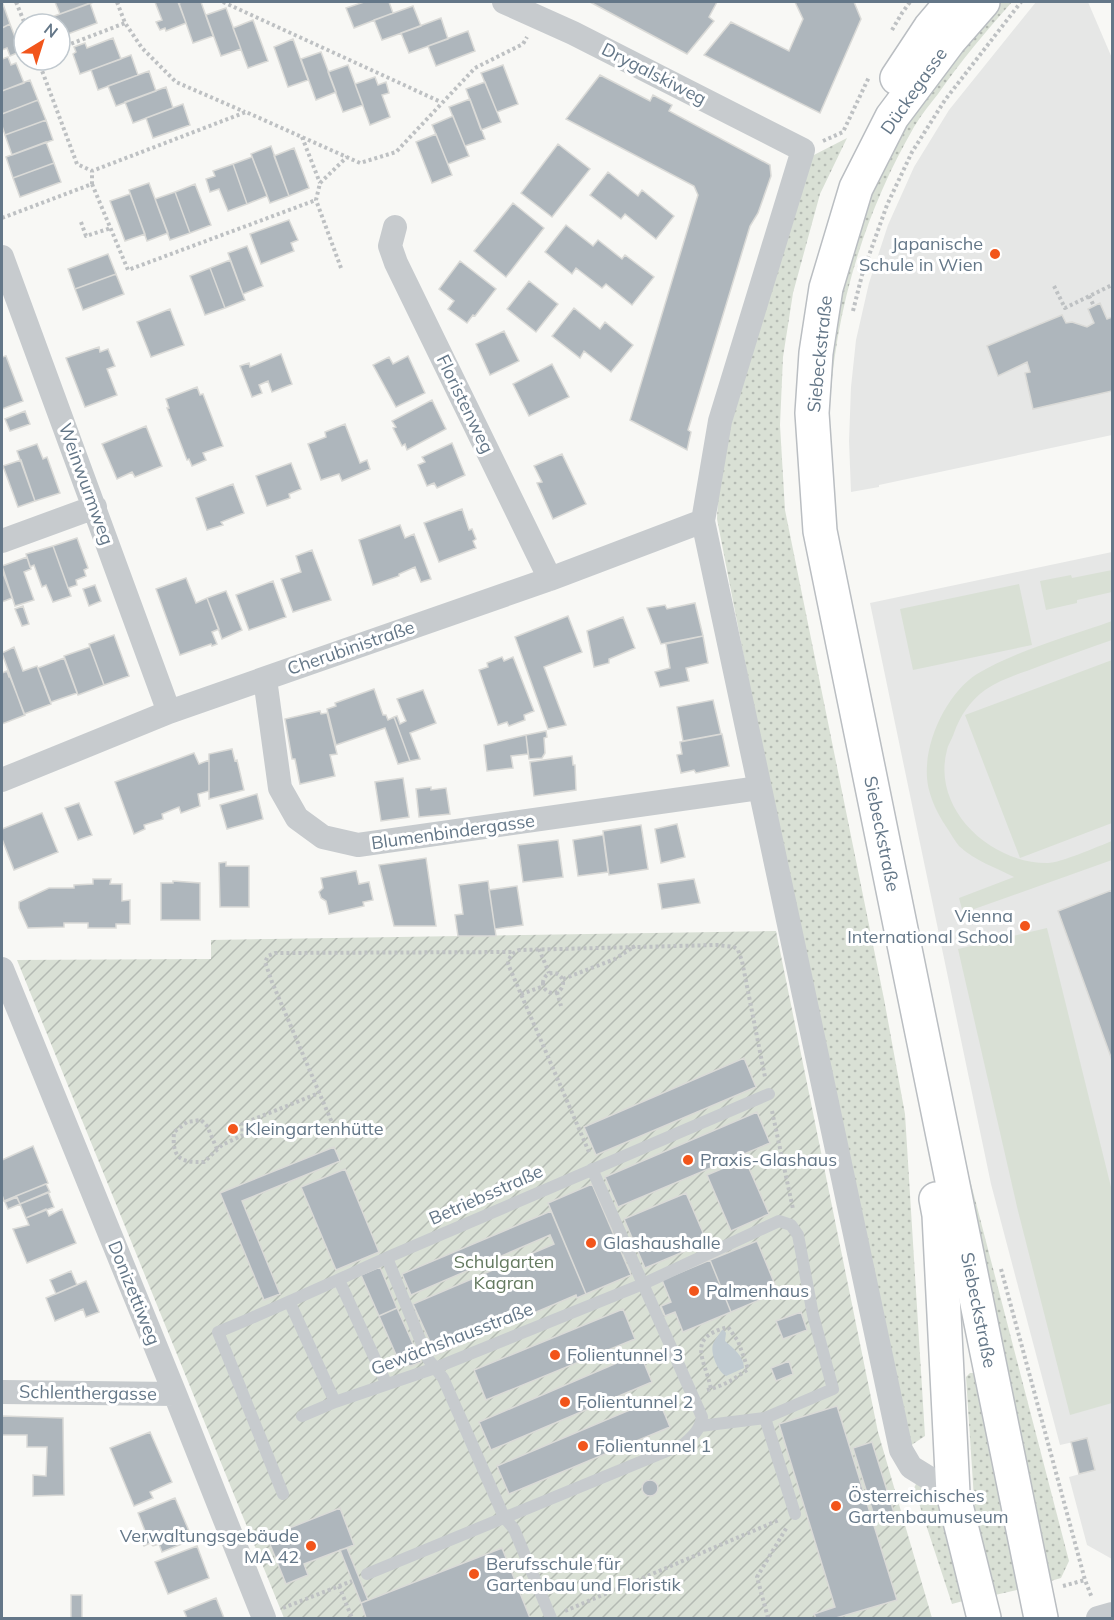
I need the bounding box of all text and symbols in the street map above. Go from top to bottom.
north arrow [12,12,72,72]
text: N [40,19,62,42]
street label: Drygalskiweg [598,37,710,110]
street label: Dückegasse [875,43,952,139]
place label: Japanische Schule in Wien [859,232,983,276]
marker: Japanische Schule in Wien [988,247,1002,261]
street label: Siebeckstraße [802,294,837,414]
street label: Floristenweg [432,351,499,457]
street label: Weinwurmweg [54,420,119,548]
street label: Cherubinistraße [284,615,417,680]
street label: Siebeckstraße [859,774,905,894]
street label: Blumenbindergasse [370,809,536,854]
place label: Vienna International School [847,904,1013,948]
marker: Vienna International School [1018,919,1032,933]
place label: Kleingartenhütte [245,1117,384,1140]
marker: Kleingartenhütte [226,1122,240,1136]
place label: Praxis-Glashaus [700,1148,837,1171]
marker: Praxis-Glashaus [681,1153,695,1167]
street label: Betriebsstraße [425,1159,546,1230]
place label: Glashaushalle [603,1231,721,1254]
marker: Glashaushalle [584,1236,598,1250]
street label: Donizettiweg [103,1237,166,1348]
park label: Schulgarten Kagran [454,1250,554,1294]
street label: Siebeckstraße [956,1250,1002,1370]
place label: Palmenhaus [706,1279,809,1302]
marker: Palmenhaus [687,1284,701,1298]
street label: Gewächshausstraße [367,1297,536,1380]
place label: Folientunnel 3 [567,1343,683,1366]
marker: Folientunnel 3 [548,1348,562,1362]
street label: Schlenthergasse [19,1380,157,1405]
place label: Folientunnel 2 [577,1390,693,1413]
marker: Folientunnel 2 [558,1395,572,1409]
place label: Folientunnel 1 [595,1434,711,1457]
marker: Folientunnel 1 [576,1439,590,1453]
place label: Österreichisches Gartenbaumuseum [848,1484,1009,1528]
marker: Österreichisches Gartenbaumuseum [829,1499,843,1513]
place label: Verwaltungsgebäude MA 42 [120,1524,299,1568]
marker: Verwaltungsgebäude MA 42 [304,1539,318,1553]
place label: Berufsschule für Gartenbau und Floristik [486,1552,682,1596]
marker: Berufsschule für Gartenbau und Floristik [467,1567,481,1581]

